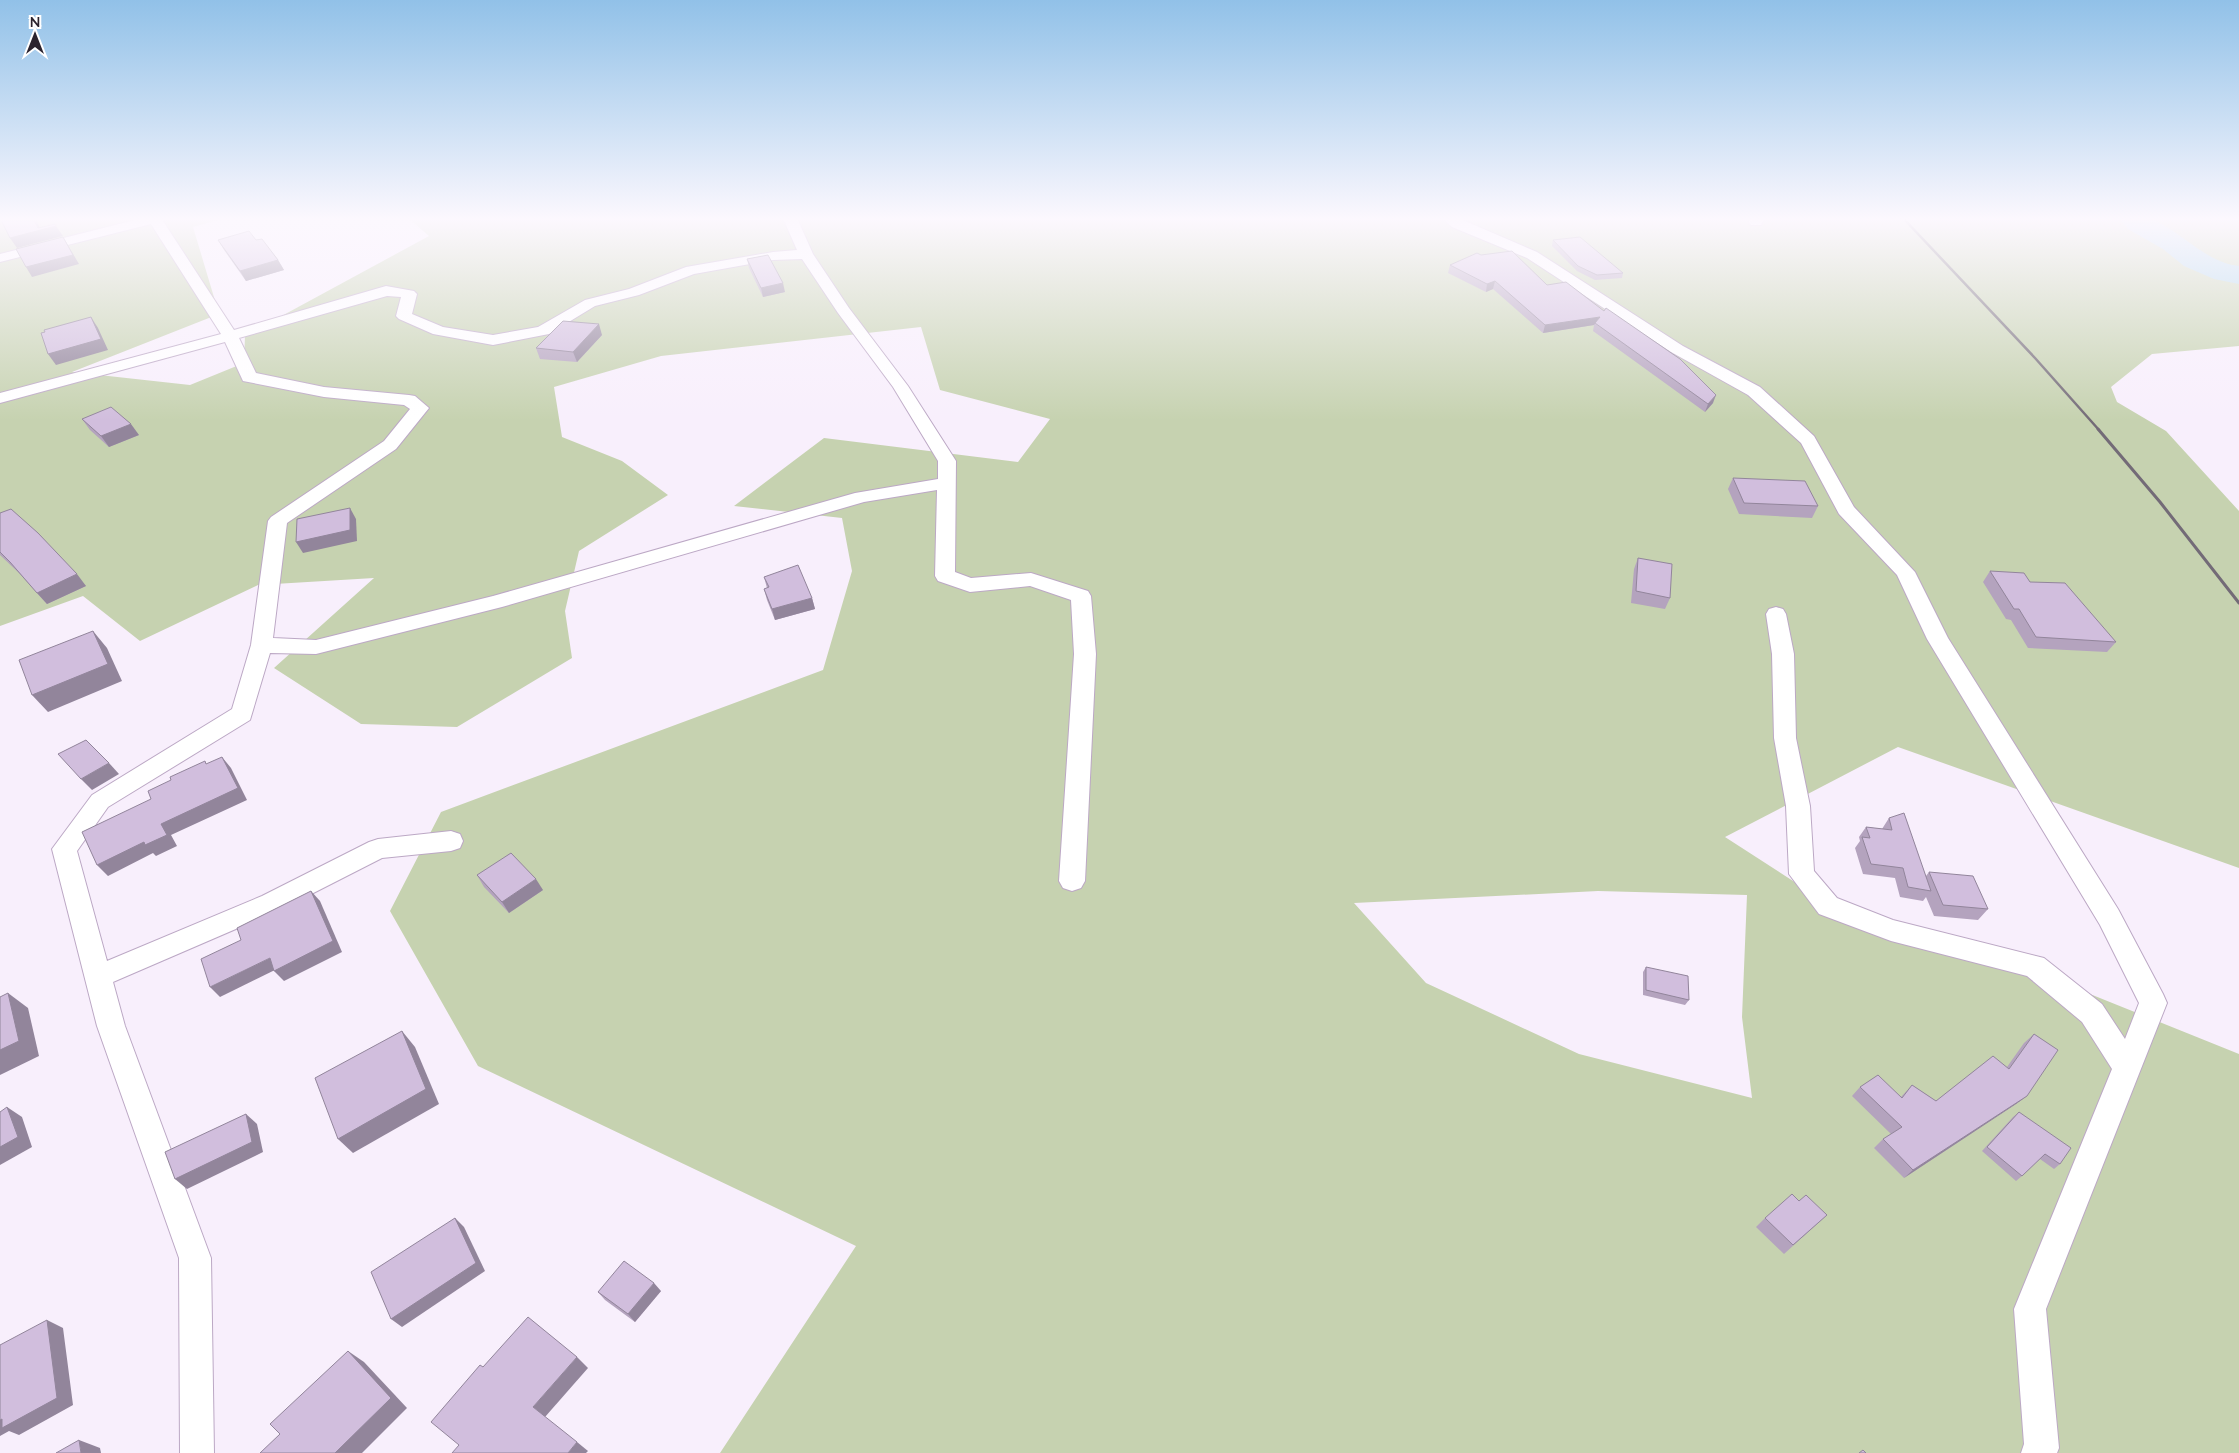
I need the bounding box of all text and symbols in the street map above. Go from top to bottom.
north arrow [10,10,60,60]
text: N [30,13,40,31]

